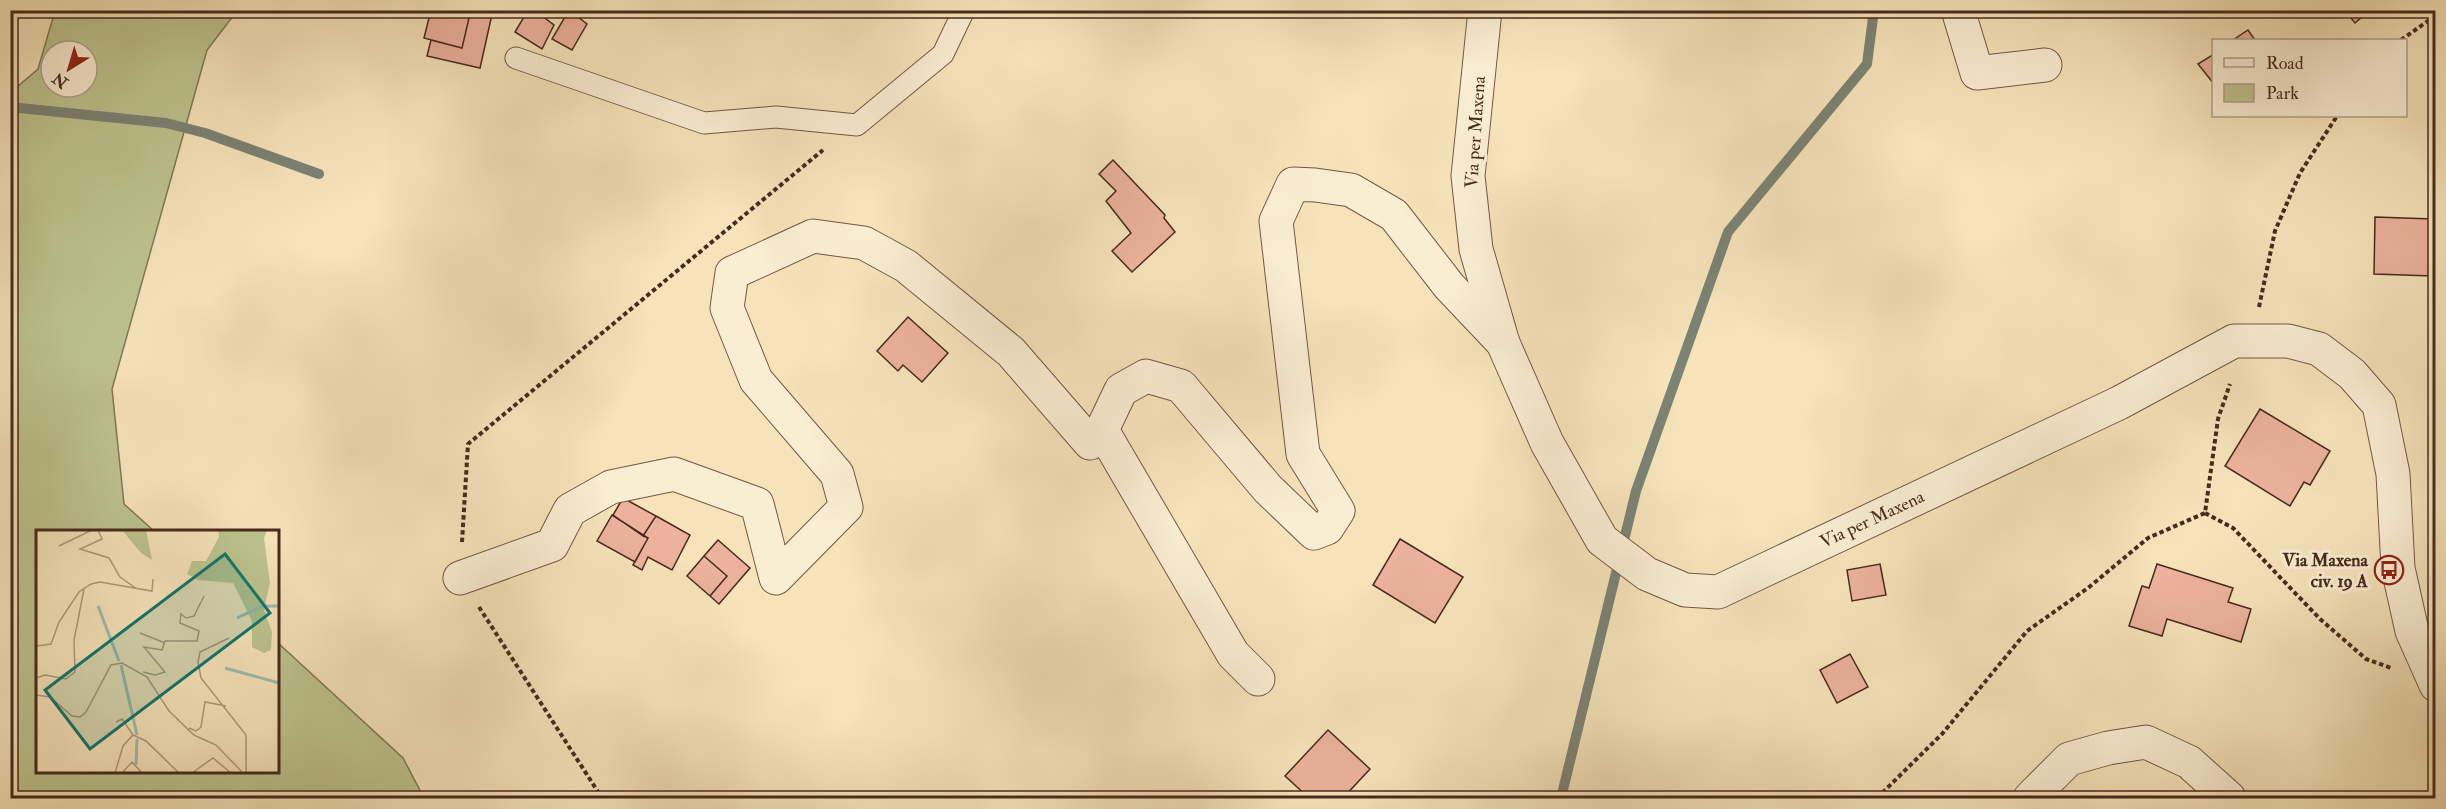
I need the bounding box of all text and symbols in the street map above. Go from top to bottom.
north arrow [39,39,99,99]
legend [2212,39,2407,117]
text: Road [2266,52,2304,75]
text: N [48,67,73,93]
street label: Via per Maxena [1460,75,1491,189]
text: Park [2266,82,2299,105]
street label: Via per Maxena [1816,485,1929,554]
inset map [36,530,279,773]
place label: Via Maxena civ. 19 A [2282,549,2369,593]
bus stop icon: Via Maxena civ. 19 A [2373,554,2405,586]

